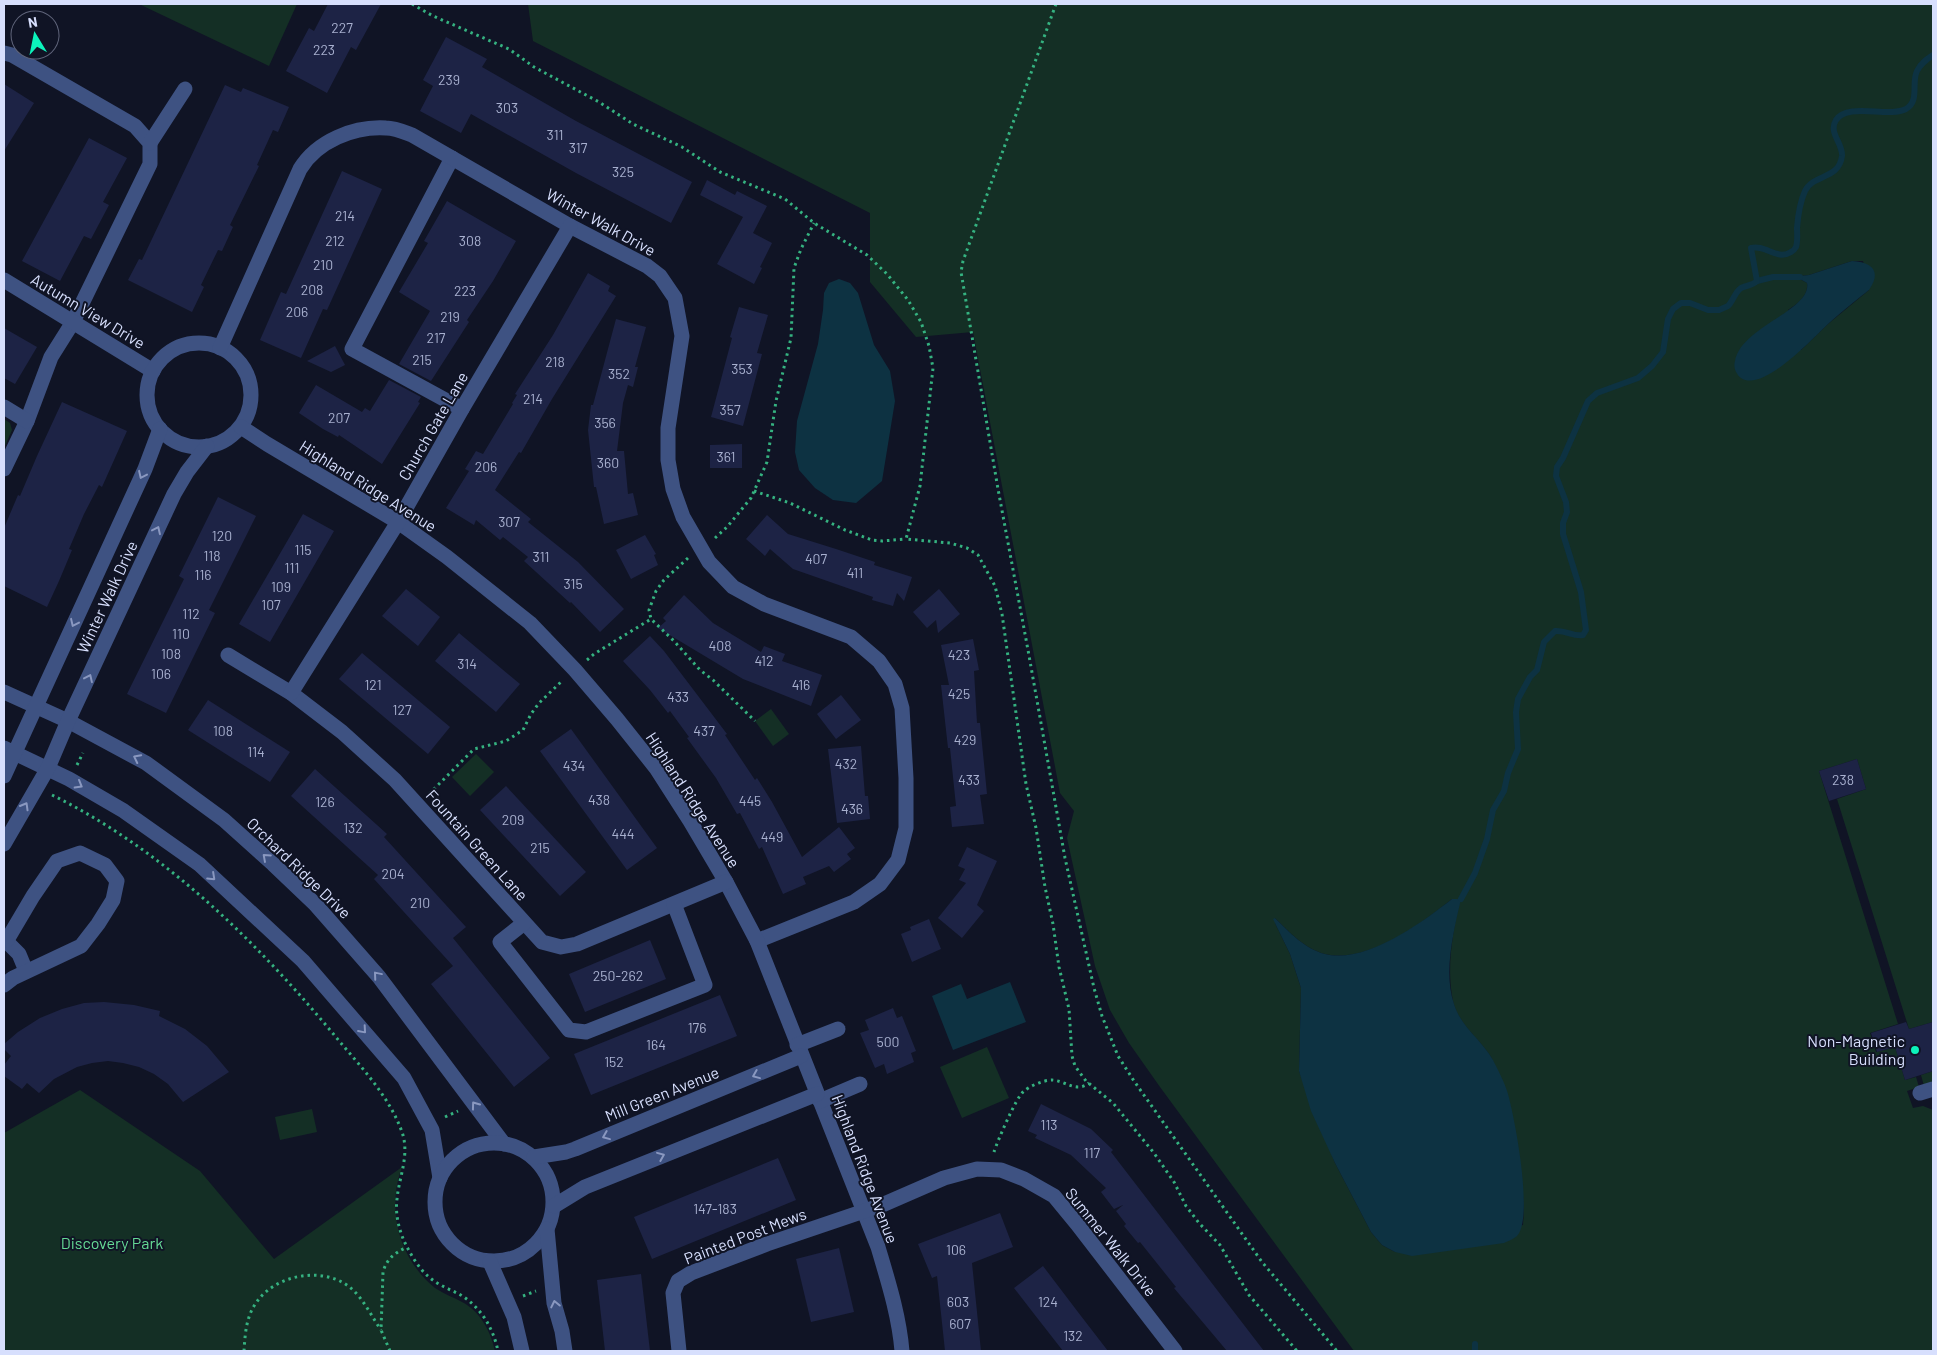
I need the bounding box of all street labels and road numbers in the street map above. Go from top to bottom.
street label: Winter Walk Drive [543,184,659,259]
street label: Autumn View Drive [28,269,149,352]
street label: Church Gate Lane [394,368,471,483]
street label: Highland Ridge Avenue [296,436,440,535]
street label: Winter Walk Drive [72,538,141,656]
street label: Highland Ridge Avenue [642,728,744,871]
street label: Fountain Green Lane [422,785,532,904]
street label: Orchard Ridge Drive [243,813,355,922]
street label: Mill Green Avenue [602,1062,722,1125]
street label: Highland Ridge Avenue [828,1092,903,1246]
street label: Summer Walk Drive [1062,1184,1161,1300]
street label: Painted Post Mews [681,1203,809,1268]

